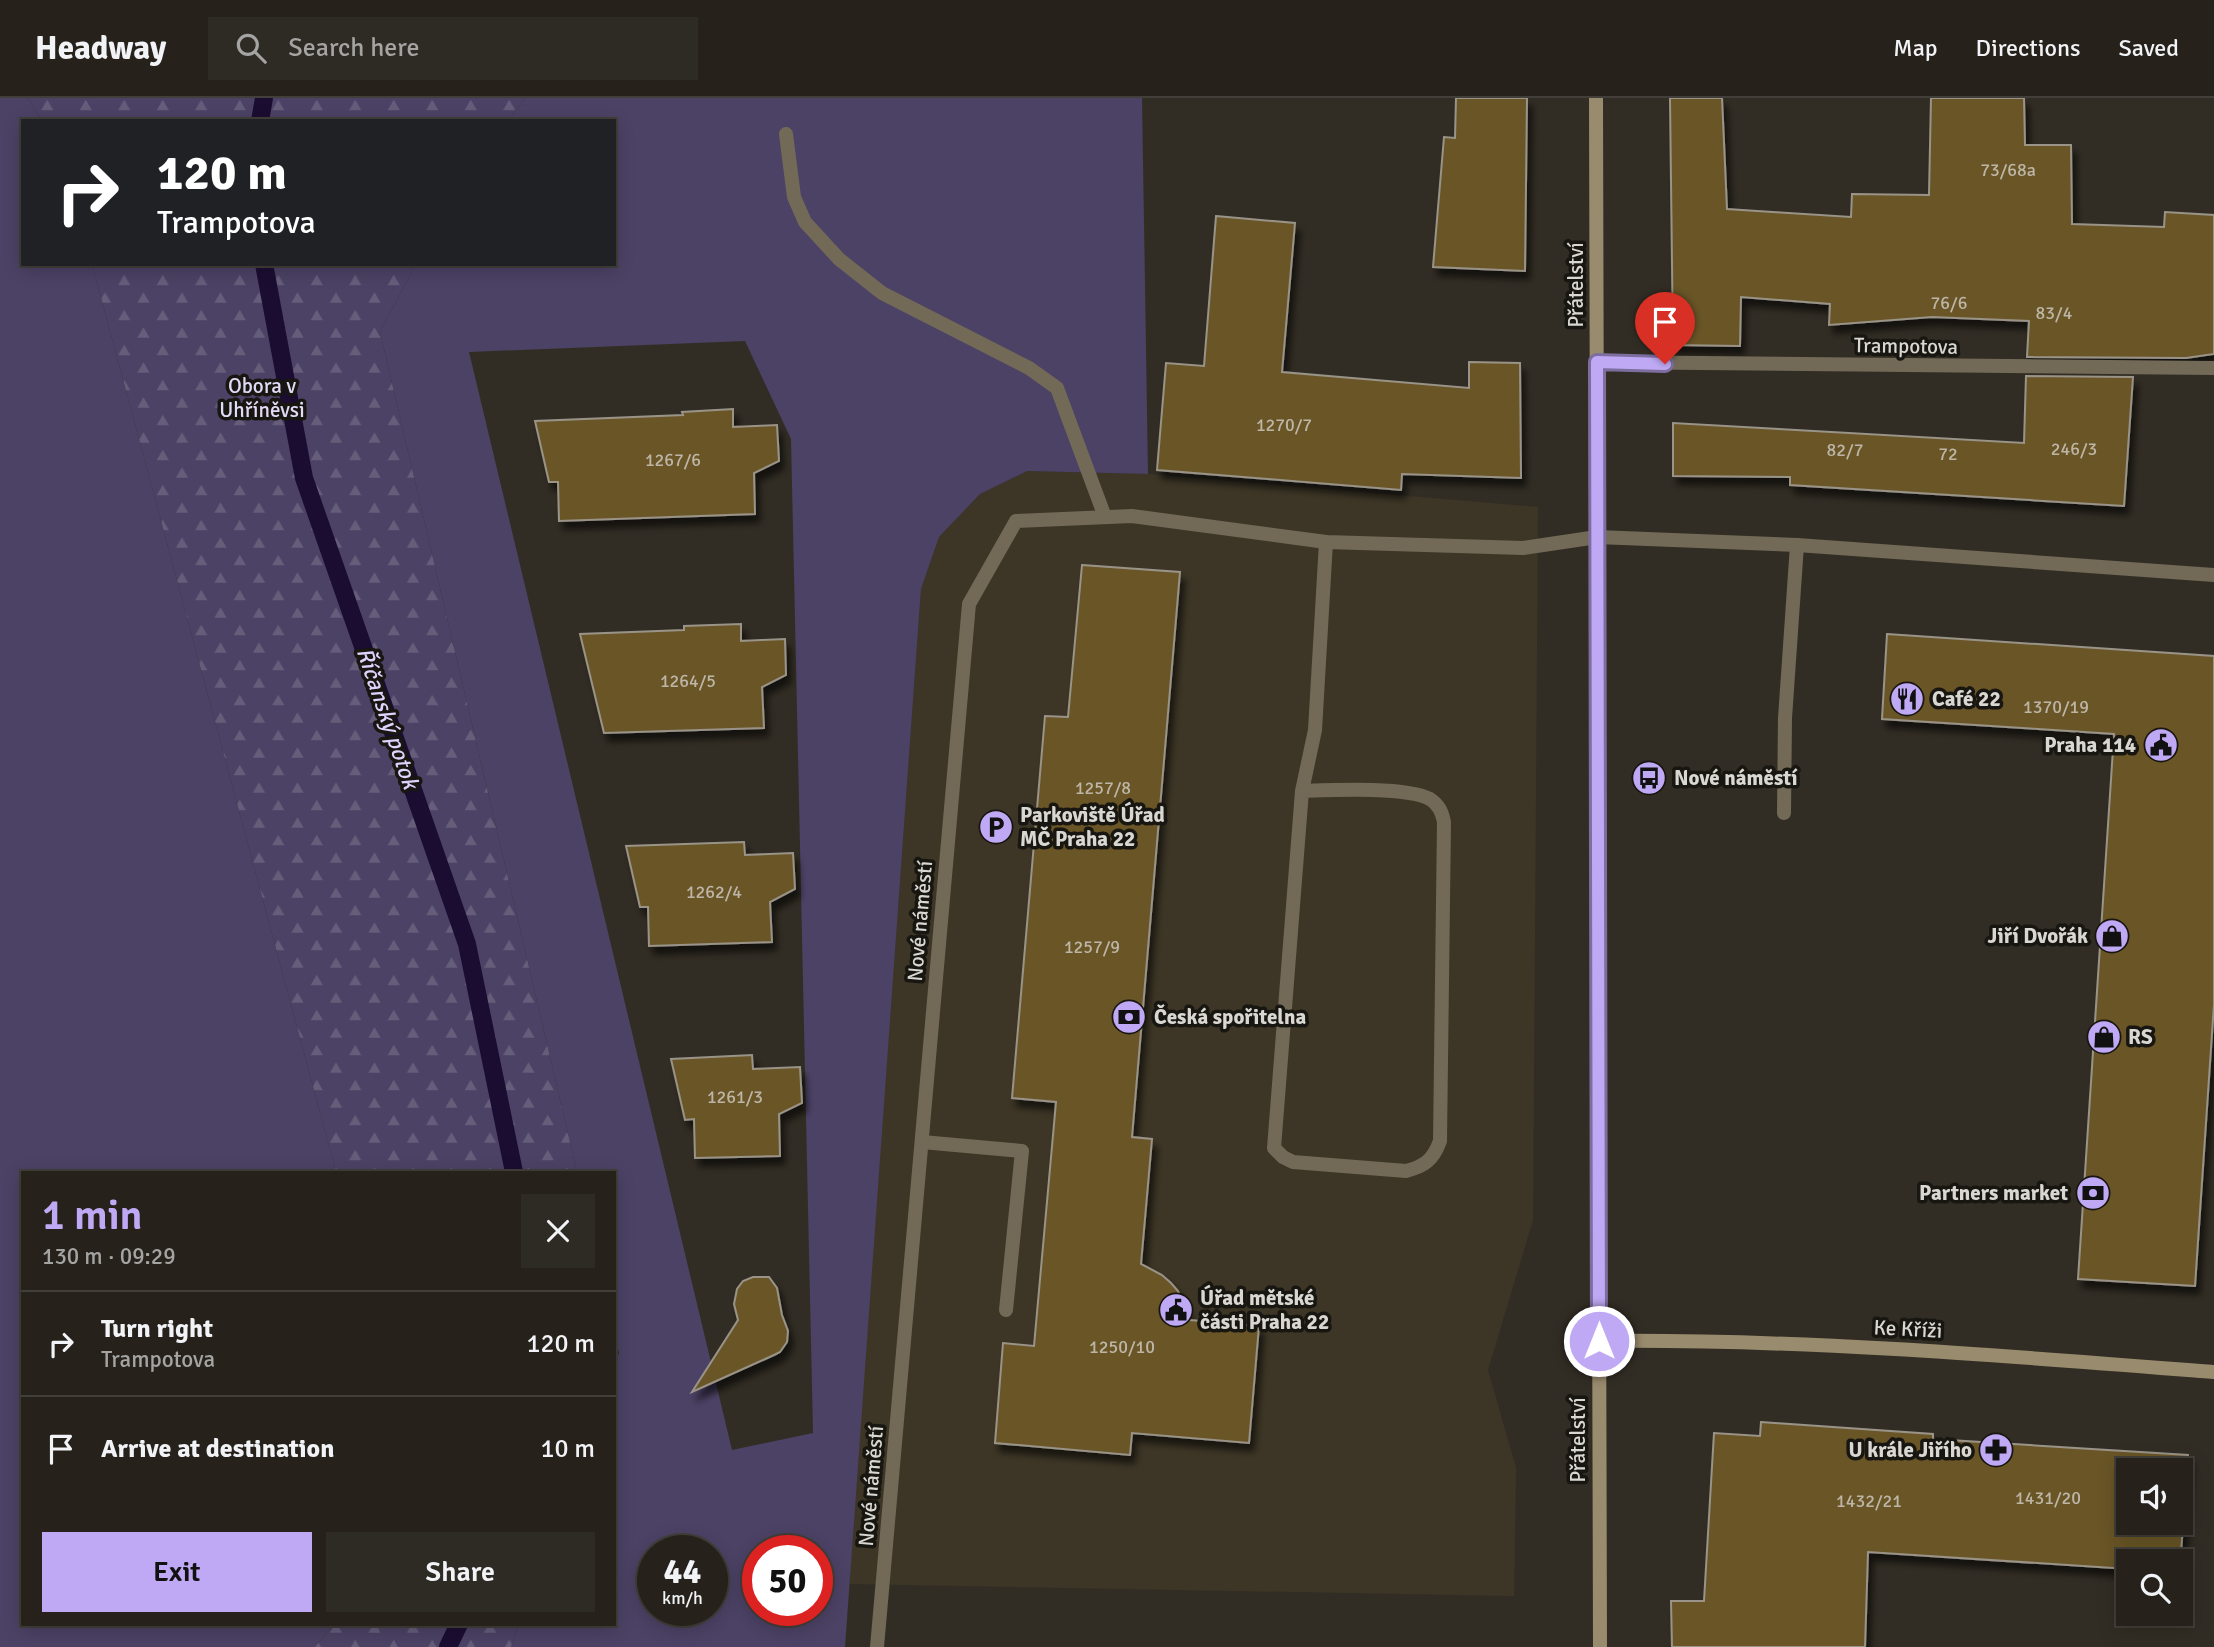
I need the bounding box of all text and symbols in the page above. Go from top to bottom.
search box [208,17,698,80]
text: Headway [35,28,166,69]
icon: search [232,29,270,67]
text: Search here [288,32,419,64]
text: Map [1893,33,1938,63]
text: Directions [1976,33,2081,63]
text: Saved [2119,33,2179,63]
text: 120 m [157,143,287,203]
icon: right [42,147,133,238]
house number: 73/68a [1980,159,2036,181]
text: Trampotova [157,203,316,242]
street label: Přátelství [1563,242,1589,328]
pin [1635,292,1695,364]
house number: 76/6 [1931,292,1967,314]
house number: 83/4 [2036,302,2073,324]
icon: arrive [1646,303,1684,341]
street label: Trampotova [1854,332,1958,360]
park label: Obora v Uhříněvsi [219,373,305,423]
house number: 1270/7 [1256,414,1312,436]
house number: 246/3 [2051,438,2097,460]
house number: 82/7 [1827,439,1863,461]
house number: 72 [1938,443,1958,465]
house number: 1267/6 [645,449,701,471]
water label: Říčanský potok [350,644,426,795]
house number: 1264/5 [660,670,716,692]
restaurant icon: Café 22 [1888,680,1926,718]
place label: Café 22 [1932,686,2001,712]
house number: 1370/19 [2023,696,2089,718]
public building icon: Praha 114 [2142,726,2180,764]
place label: Praha 114 [2044,732,2136,758]
bus stop icon: Nové náměstí [1630,759,1668,797]
place label: Nové náměstí [1674,765,1798,791]
house number: 1257/8 [1075,777,1131,799]
place label: Parkoviště Úřad MČ Praha 22 [1020,801,1165,852]
parking icon: Parkoviště Úřad MČ Praha 22 [977,808,1015,846]
street label: Nové náměstí [902,859,938,982]
house number: 1262/4 [686,881,742,903]
shop icon: Jiří Dvořák [2093,917,2131,955]
place label: Jiří Dvořák [1988,923,2088,949]
house number: 1257/9 [1064,936,1120,958]
bank icon: Česká spořitelna [1110,998,1148,1036]
place label: Česká spořitelna [1154,1004,1306,1030]
shop icon: RS [2085,1018,2123,1056]
place label: RS [2128,1024,2153,1050]
house number: 1261/3 [707,1086,763,1108]
bank icon: Partners market [2074,1174,2112,1212]
place label: Partners market [1919,1180,2068,1206]
text: 1 min [42,1190,143,1241]
button: close [521,1194,595,1268]
text: 130 m · 09:29 [42,1242,176,1271]
place label: Úřad mětské části Praha 22 [1200,1284,1329,1335]
public building icon: Úřad mětské části Praha 22 [1157,1291,1195,1329]
position arrow [1562,1304,1636,1378]
text: Turn right [101,1313,213,1345]
street label: Ke Kříži [1873,1314,1943,1344]
icon: right [42,1325,80,1363]
text: 120 m [526,1328,595,1360]
house number: 1250/10 [1089,1336,1155,1358]
text: Trampotova [101,1345,215,1374]
street label: Přátelství [1565,1397,1591,1483]
street label: Nové náměstí [853,1424,889,1547]
icon: arrive [42,1430,80,1468]
pharmacy icon: U krále Jiřího [1977,1431,2015,1469]
text: Arrive at destination [101,1433,334,1465]
text: 10 m [540,1433,595,1465]
place label: U krále Jiřího [1848,1437,1972,1463]
map controls [2116,1458,2193,1626]
button: sound [2116,1458,2193,1535]
house number: 1431/20 [2015,1487,2081,1509]
house number: 1432/21 [1836,1490,1902,1512]
button: Exit [42,1532,312,1612]
button: Share [326,1532,595,1612]
speed limit sign: 50 [742,1535,833,1626]
button: search [2116,1549,2193,1626]
text: 44 [664,1550,701,1593]
text: km/h [662,1587,703,1609]

